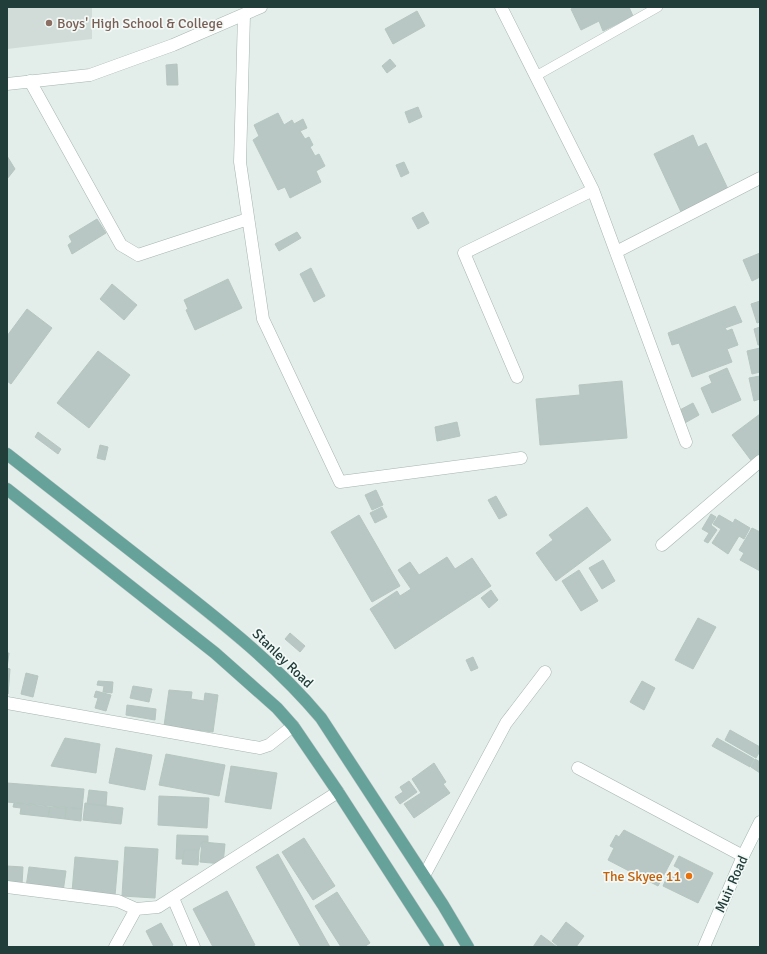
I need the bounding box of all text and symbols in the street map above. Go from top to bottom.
place label: Boys' High School & College [57,15,223,32]
marker: Boys' High School & College [44,18,54,28]
street label: Stanley Road [249,625,317,692]
street label: Muir Road [711,853,752,915]
place label: The Skyee 11 [603,868,681,885]
marker: The Skyee 11 [684,871,694,881]

